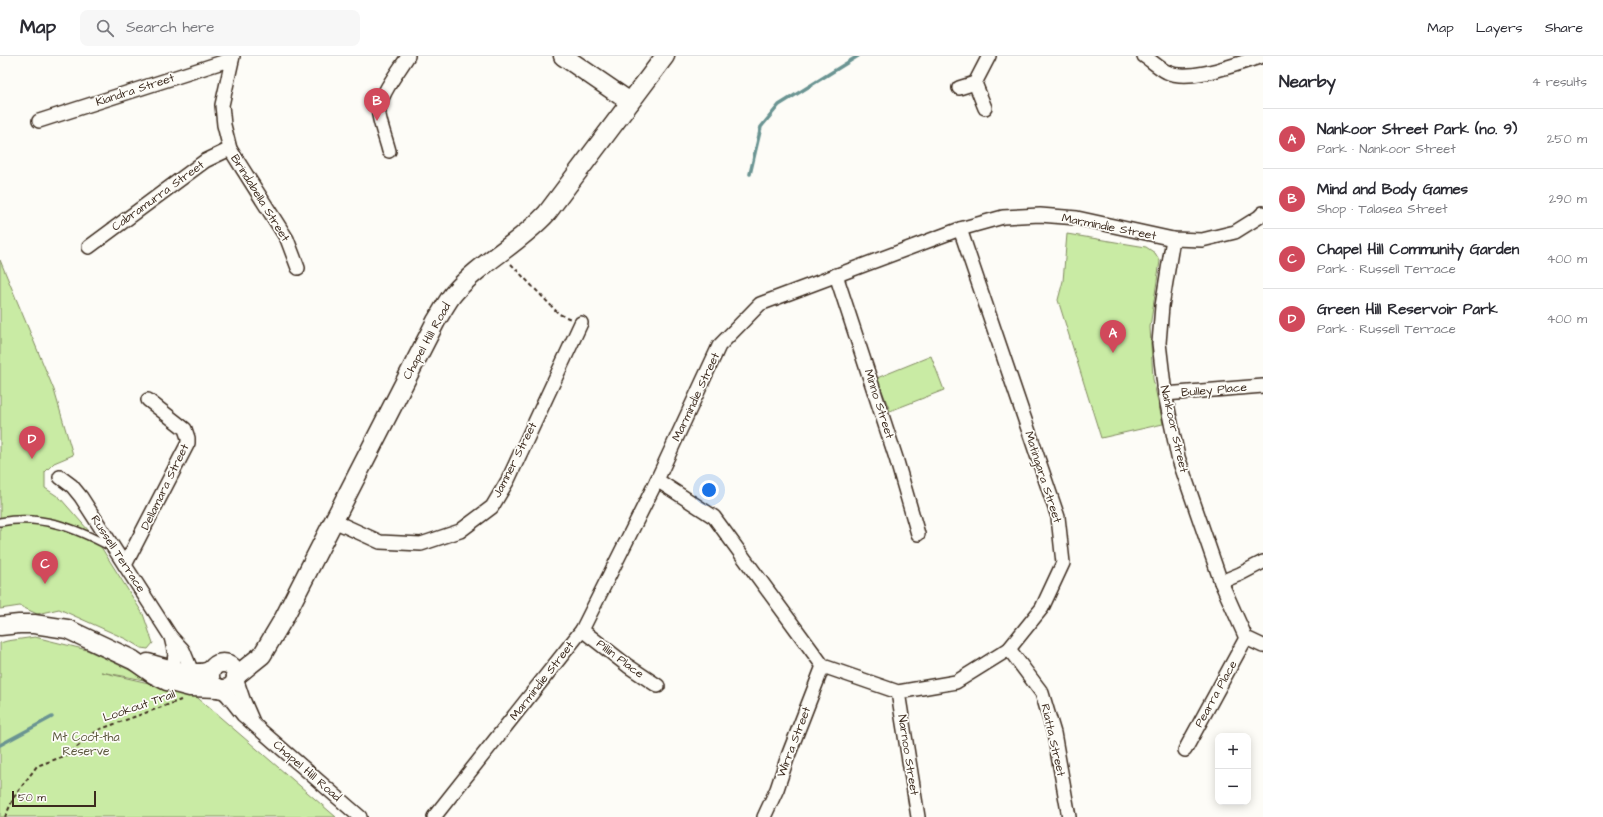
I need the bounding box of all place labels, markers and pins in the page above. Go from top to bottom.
pin: B [364,88,390,121]
pin: A [1100,320,1126,353]
pin: D [19,426,45,459]
pin: C [32,551,58,584]

